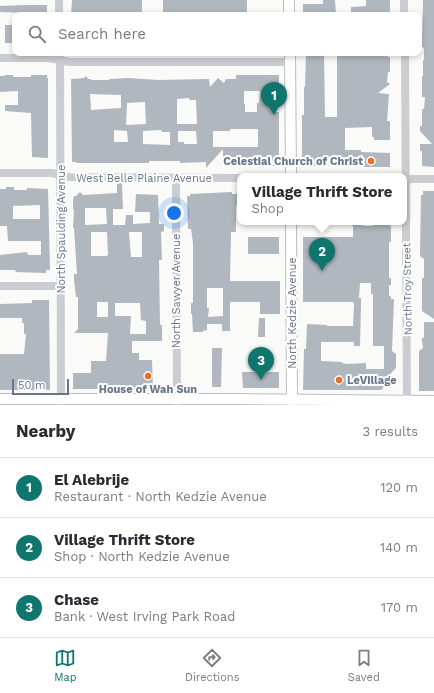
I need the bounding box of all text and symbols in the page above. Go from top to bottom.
search box [12,12,422,56]
icon: search [26,23,48,45]
text: Search here [58,25,146,43]
pin: 1 [261,82,287,115]
place label: Celestial Church of Christ [223,155,363,168]
marker: Celestial Church of Christ [366,156,376,166]
street label: North Spaulding Avenue [55,165,68,293]
street label: West Belle Plaine Avenue [76,172,212,185]
popup [237,173,407,225]
text: Village Thrift Store [251,183,393,201]
text: Shop [251,201,284,216]
your location [164,203,184,223]
street label: North Sawyer Avenue [170,234,183,348]
pin: 2 [309,238,335,271]
street label: North Troy Street [400,242,415,335]
street label: North Kedzie Avenue [286,257,299,369]
pin: 3 [248,347,274,380]
marker: House of Wah Sun [143,371,153,381]
place label: LeVillage [347,374,397,387]
marker: LeVillage [334,375,344,385]
scale bar [12,377,69,396]
text: 50 m [18,379,45,392]
place label: House of Wah Sun [99,383,197,396]
text: Nearby [16,421,75,441]
text: 3 results [363,424,418,439]
text: El Alebrije [54,471,129,489]
text: 1 [26,480,32,495]
text: 120 m [380,480,418,495]
text: Restaurant · North Kedzie Avenue [54,489,267,504]
text: Village Thrift Store [54,531,195,549]
text: 2 [25,540,33,555]
text: 140 m [380,540,418,555]
text: Shop · North Kedzie Avenue [54,549,230,564]
text: Chase [54,591,99,609]
text: 3 [25,600,33,615]
text: 170 m [381,600,418,615]
text: Bank · West Irving Park Road [54,609,235,624]
tab: Map [54,647,77,684]
tab: Directions [185,647,239,684]
tab: Saved [348,647,380,684]

